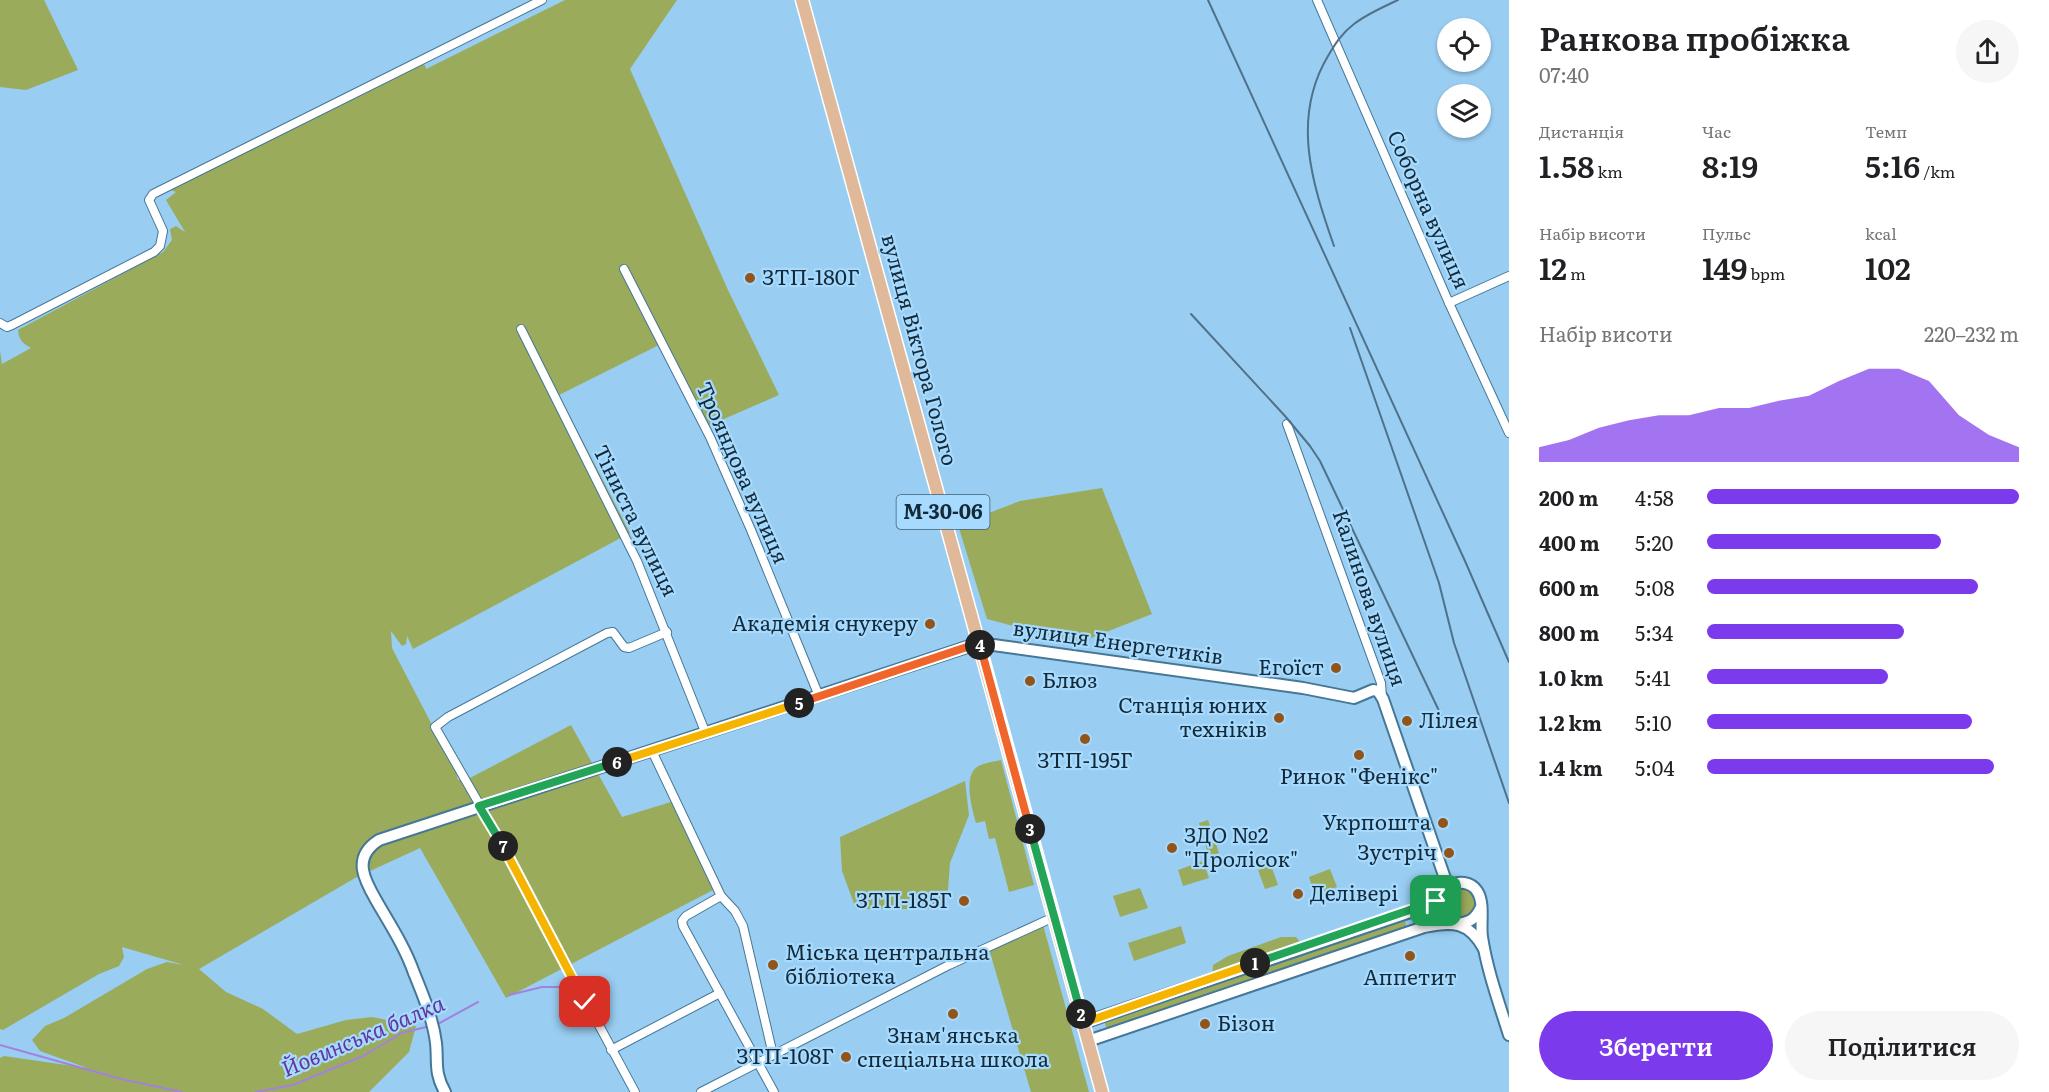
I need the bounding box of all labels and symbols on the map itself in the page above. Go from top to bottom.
street label: Соборна вулиця [1381,125,1479,293]
street label: вулиця Віктора Голого [876,230,967,469]
place label: ЗТП-180Г [762,260,860,291]
marker: ЗТП-180Г [743,271,757,285]
street label: Трояндова вулиця [690,376,798,568]
street label: Тіниста вулиця [587,439,687,601]
road number: М-30-06 [896,495,990,529]
street label: Калинова вулиця [1327,505,1416,690]
place label: Академія снукеру [732,606,919,637]
street label: вулиця Енергетиків [1011,610,1225,671]
marker: Академія снукеру [923,617,937,631]
pin: 4 [965,630,995,660]
place label: Егоїст [1258,650,1324,681]
marker: Егоїст [1329,661,1343,675]
place label: Блюз [1042,663,1097,694]
marker: Блюз [1023,674,1037,688]
pin: 5 [784,688,814,718]
place label: Станція юних техніків [1118,688,1267,743]
place label: Лілея [1419,703,1479,734]
marker: Станція юних техніків [1272,711,1286,725]
marker: Лілея [1400,714,1414,728]
marker: ЗТП-195Г [1078,732,1092,746]
place label: ЗТП-195Г [1037,743,1133,774]
pin: 6 [602,747,632,777]
marker: Ринок "Фенікс" [1352,748,1366,762]
place label: Ринок "Фенікс" [1280,759,1438,790]
place label: Укрпошта [1322,805,1432,836]
pin: 3 [1015,814,1045,844]
marker: Укрпошта [1436,816,1450,830]
place label: ЗДО №2 "Пролісок" [1184,818,1298,873]
pin: 7 [488,831,518,861]
place label: Зустріч [1357,835,1437,866]
marker: ЗДО №2 "Пролісок" [1165,841,1179,855]
marker: Зустріч [1442,846,1456,860]
pin [1410,875,1461,926]
place label: Делівері [1310,876,1398,907]
place label: ЗТП-185Г [856,883,952,914]
marker: Делівері [1291,887,1305,901]
marker: ЗТП-185Г [957,894,971,908]
place label: Міська центральна бібліотека [785,935,990,990]
pin: 1 [1240,948,1270,978]
marker: Аппетит [1403,949,1417,963]
marker: Міська центральна бібліотека [766,958,780,972]
place label: Аппетит [1363,960,1457,991]
pin [559,976,610,1027]
water label: Йовинська балка [276,985,450,1084]
pin: 2 [1066,999,1096,1029]
place label: Бізон [1217,1006,1275,1037]
marker: Знам'янська спеціальна школа [946,1007,960,1021]
marker: Бізон [1198,1017,1212,1031]
place label: Знам'янська спеціальна школа [857,1018,1050,1073]
place label: ЗТП-108Г [736,1039,834,1070]
marker: ЗТП-108Г [839,1050,853,1064]

